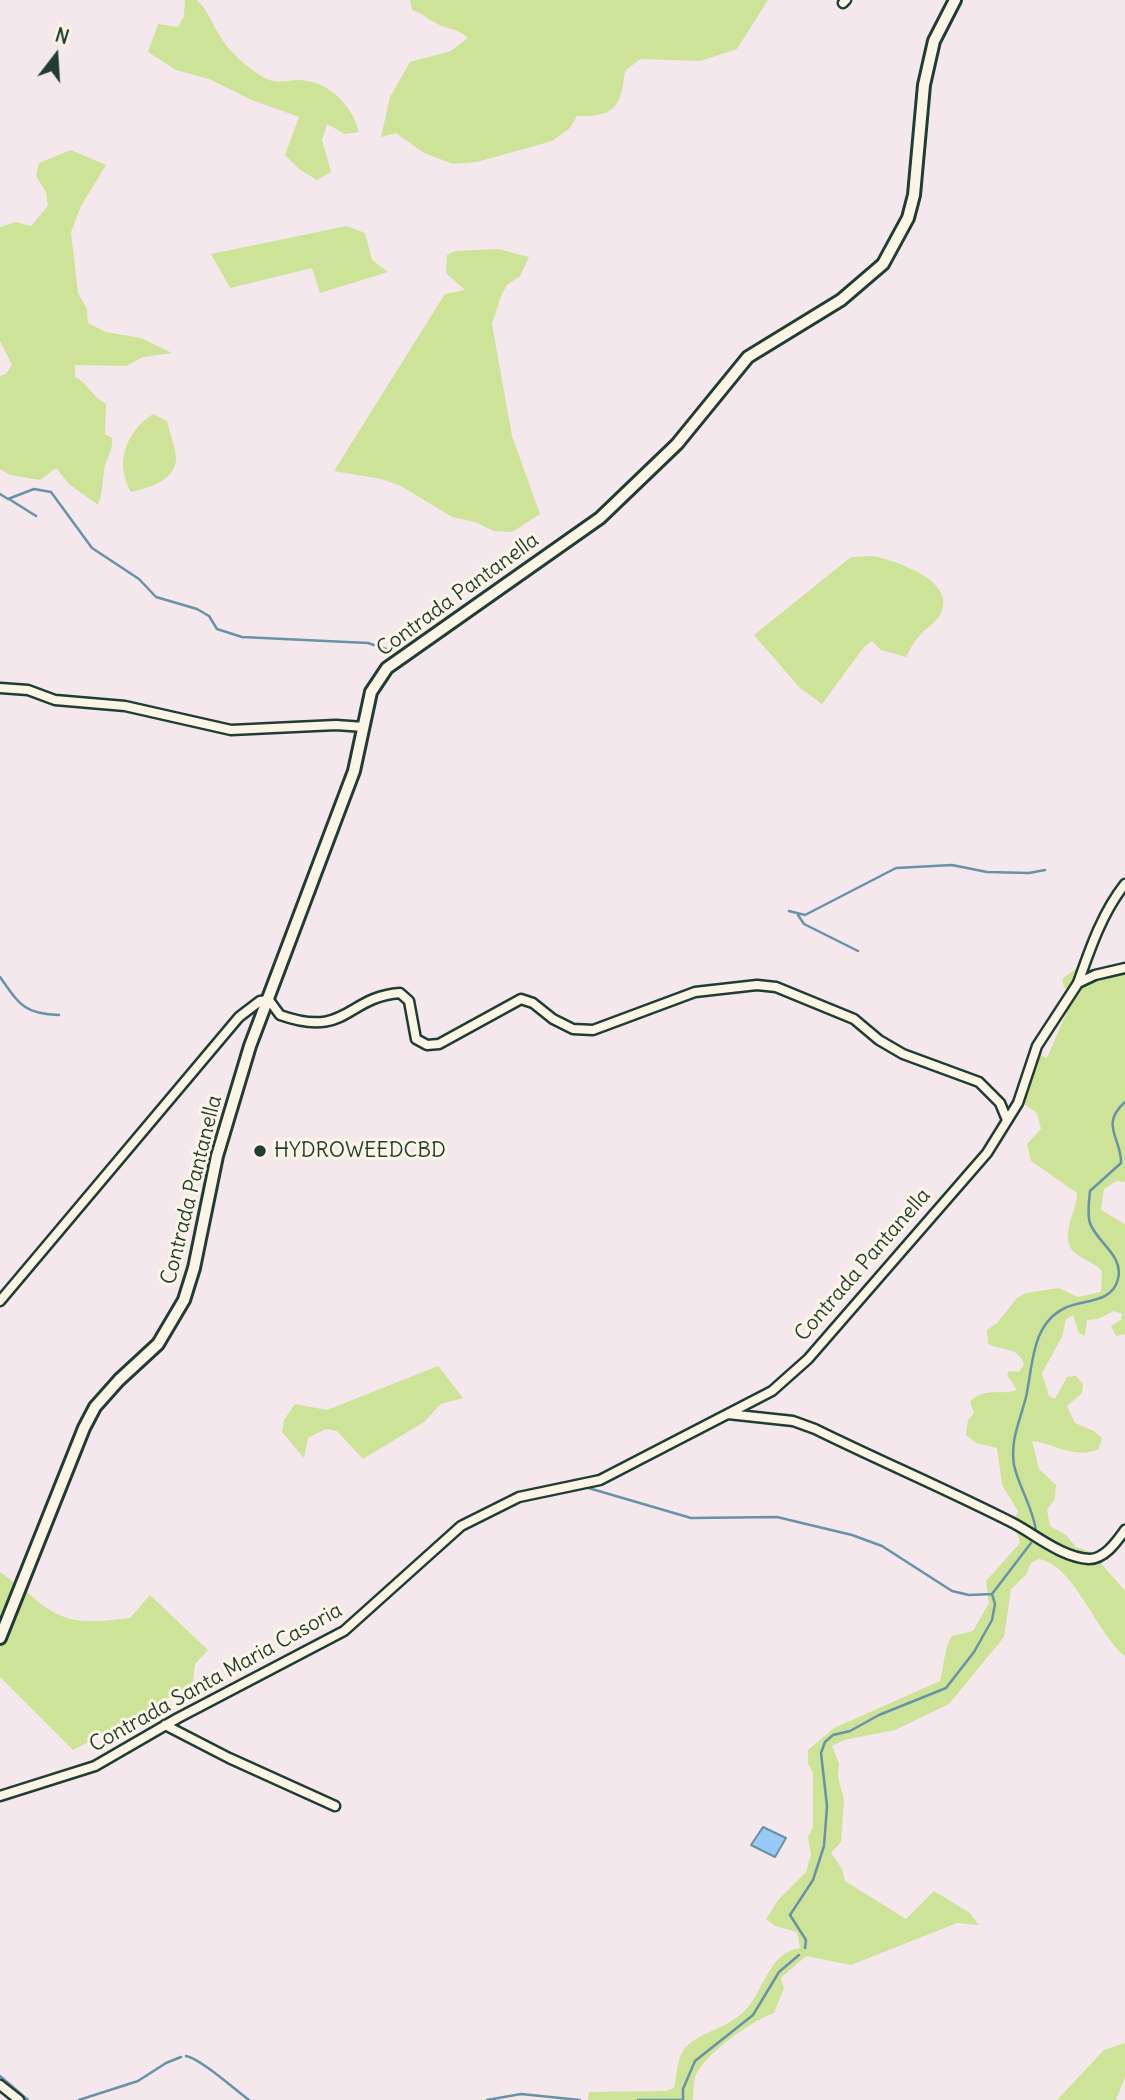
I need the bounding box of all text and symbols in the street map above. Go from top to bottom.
north arrow [21,21,91,91]
text: N [52,23,72,49]
street label: Contrada Pantanella [372,528,544,662]
street label: Contrada Pantanella [156,1093,228,1287]
place label: HYDROWEEDCBD [274,1138,446,1164]
marker: HYDROWEEDCBD [252,1143,268,1159]
street label: Contrada Pantanella [790,1184,936,1346]
street label: Contrada Santa Maria Casoria [85,1598,347,1758]

